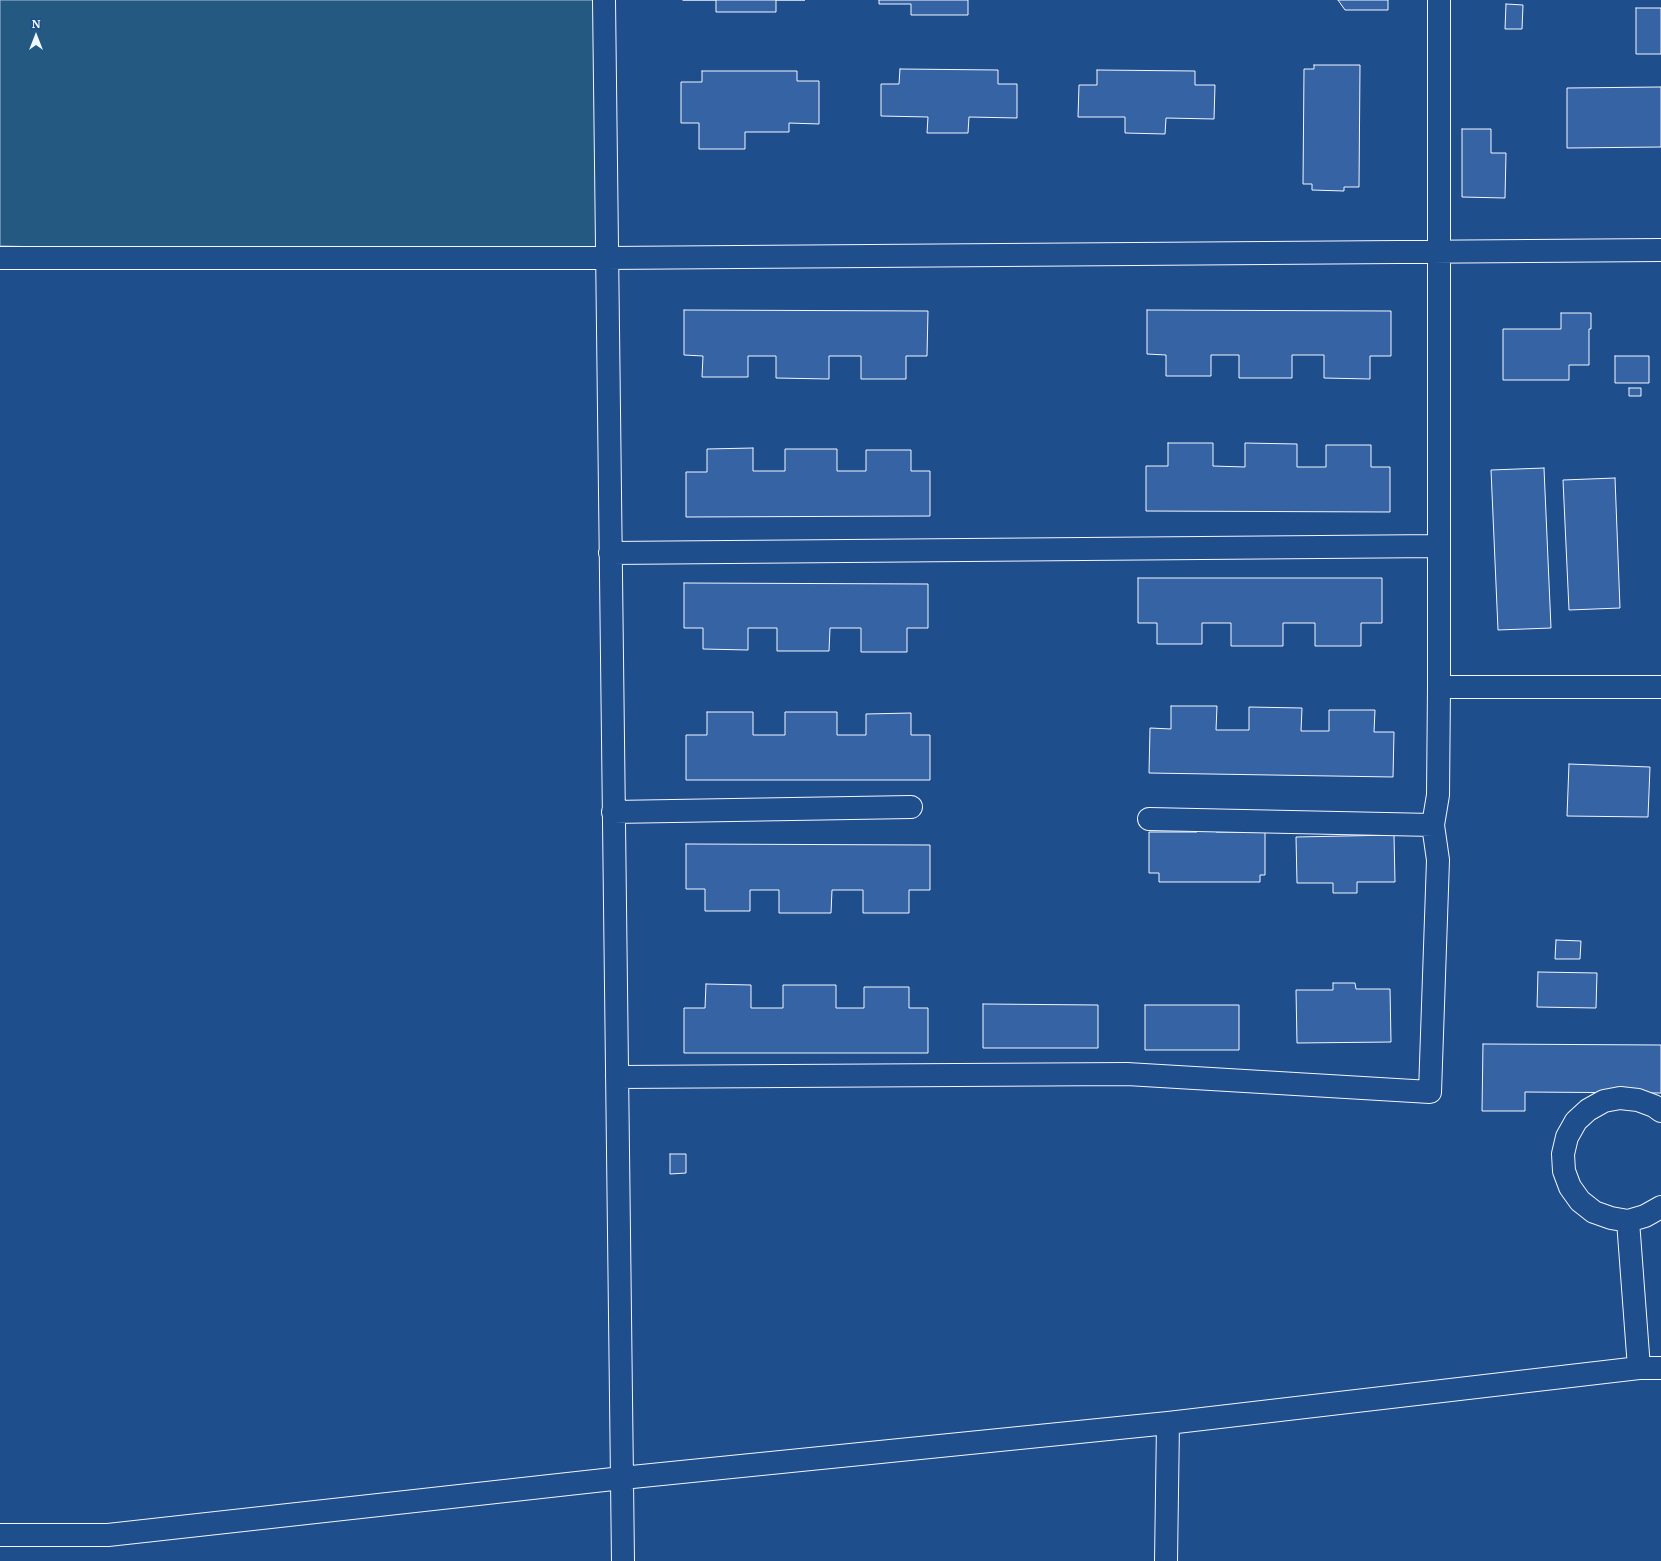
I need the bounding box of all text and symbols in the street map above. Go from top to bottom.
north arrow [16,16,56,56]
text: N [32,17,40,31]

